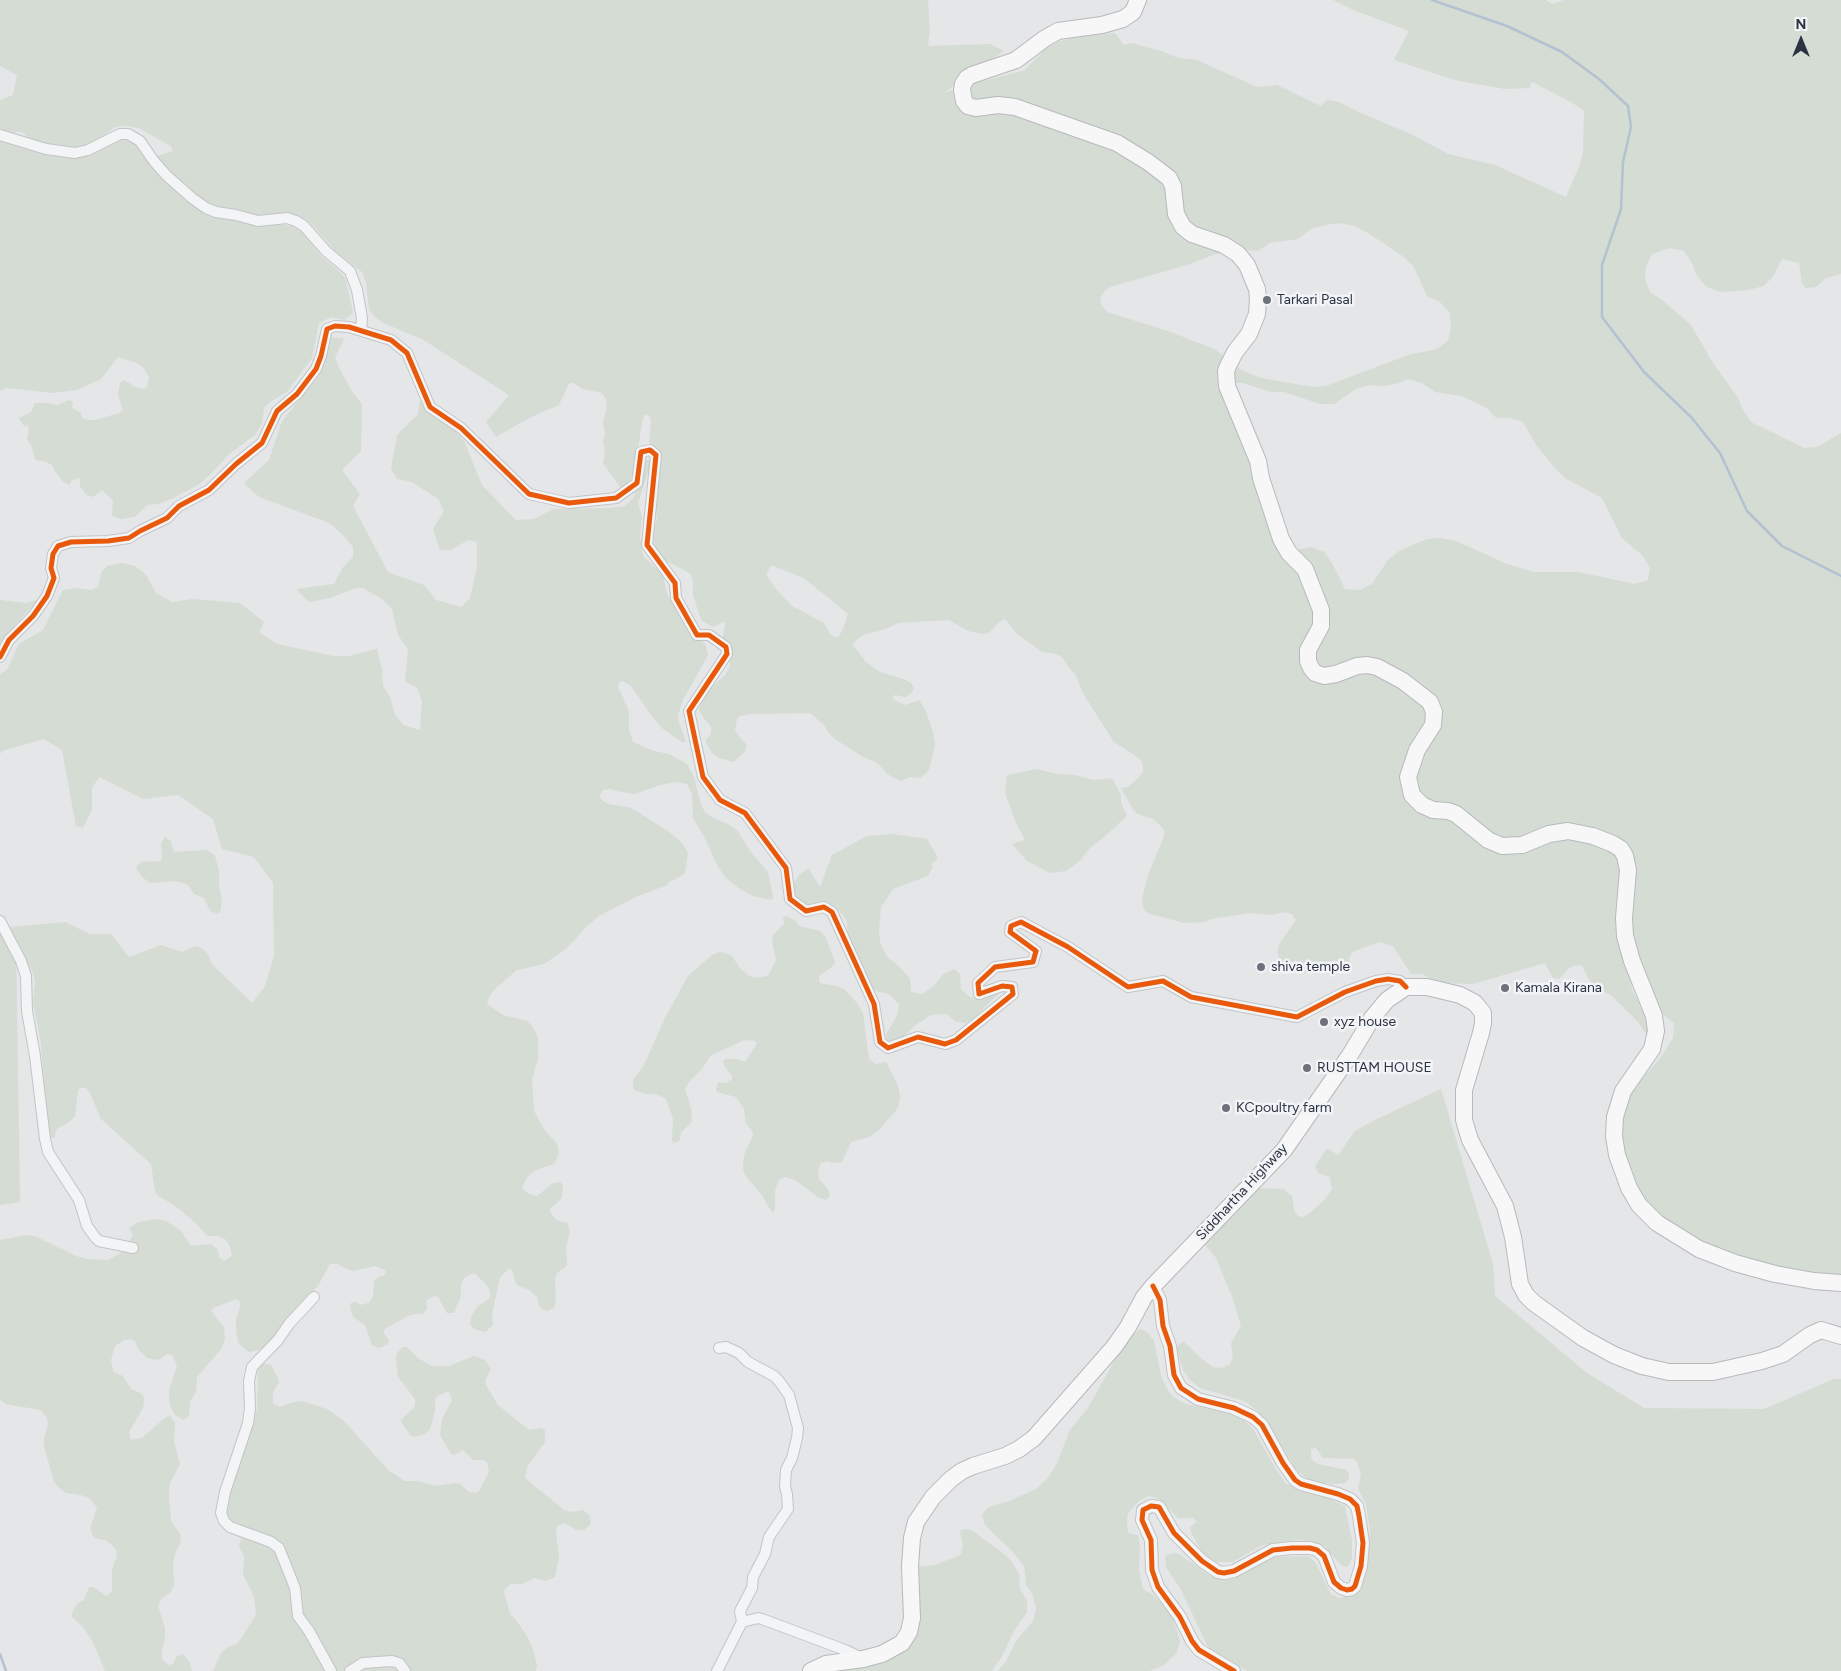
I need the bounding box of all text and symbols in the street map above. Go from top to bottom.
north arrow [1776,15,1826,65]
text: N [1796,16,1806,33]
place label: Tarkari Pasal [1277,292,1353,308]
marker: Tarkari Pasal [1261,294,1273,306]
place label: shiva temple [1271,959,1350,975]
marker: shiva temple [1255,961,1267,973]
place label: Kamala Kirana [1515,980,1602,996]
marker: Kamala Kirana [1499,982,1511,994]
place label: xyz house [1334,1014,1396,1030]
marker: xyz house [1318,1016,1330,1028]
place label: RUSTTAM HOUSE [1317,1060,1432,1076]
marker: RUSTTAM HOUSE [1301,1062,1313,1074]
place label: KCpoultry farm [1236,1100,1332,1116]
marker: KCpoultry farm [1220,1102,1232,1114]
street label: Siddhartha Highway [1193,1140,1291,1244]

